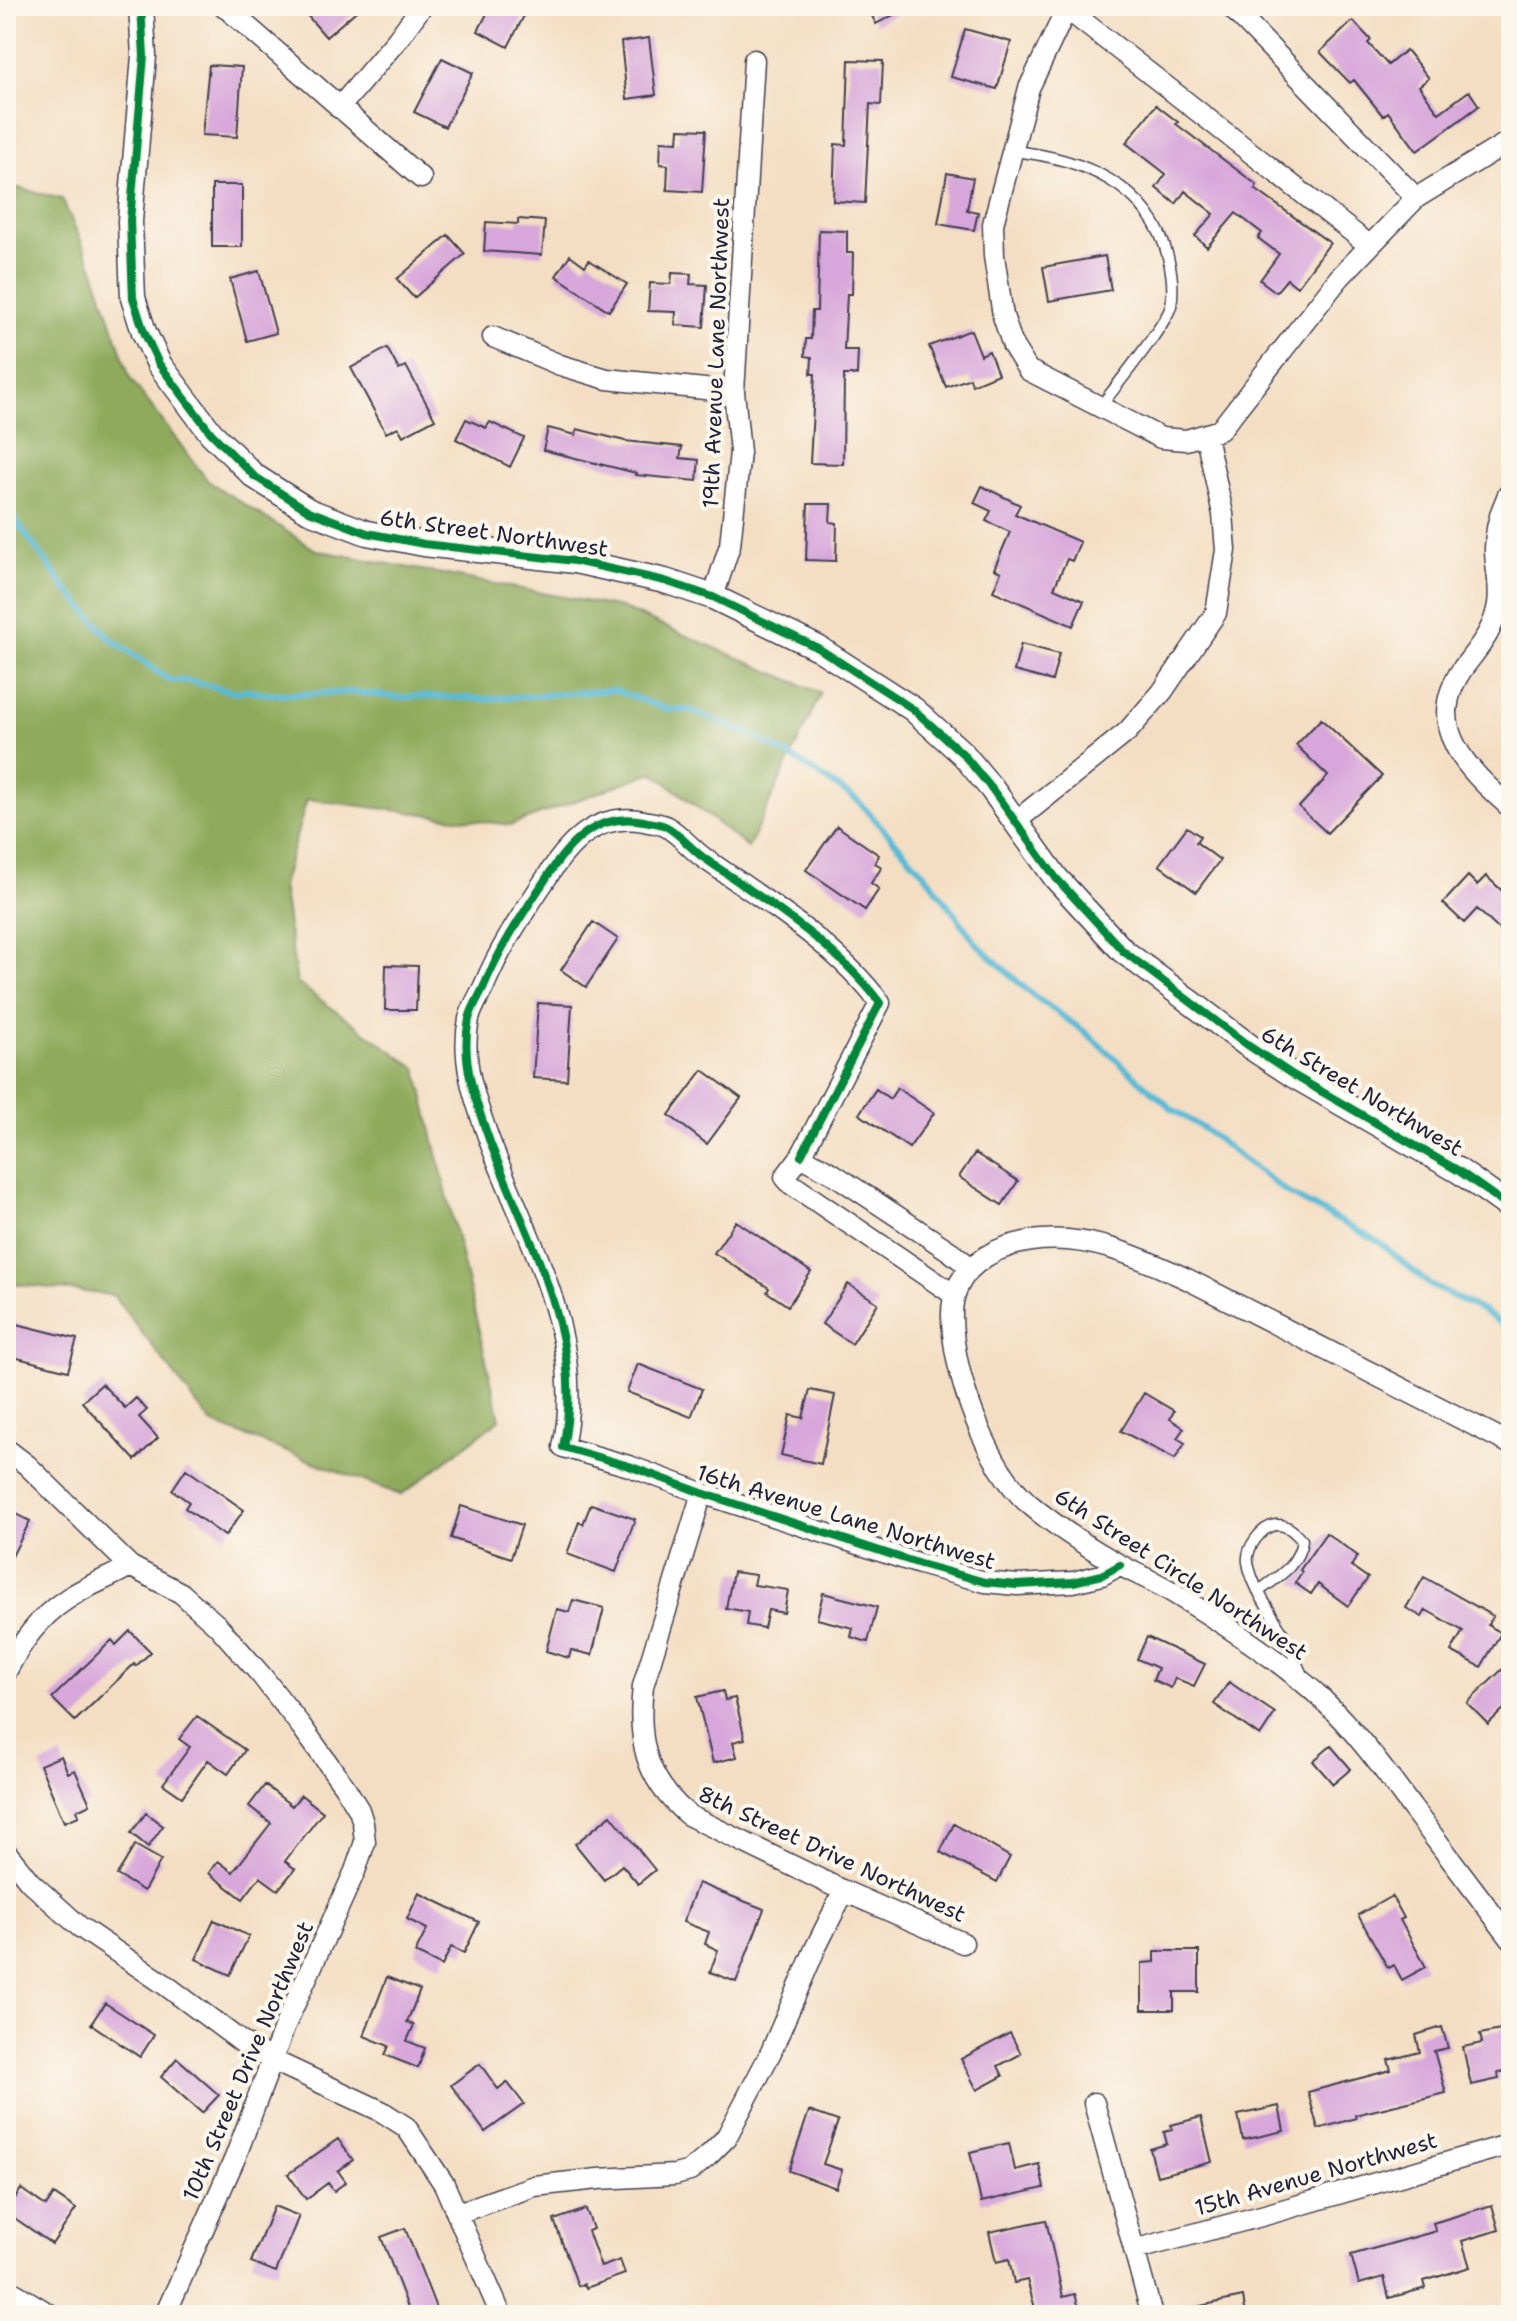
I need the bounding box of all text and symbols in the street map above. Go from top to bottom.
street label: 19th Avenue Lane Northwest [696,197,736,509]
street label: 6th Street Northwest [378,503,610,563]
street label: 6th Street Northwest [1256,1019,1468,1163]
street label: 16th Avenue Lane Northwest [693,1458,999,1576]
street label: 6th Street Circle Northwest [1049,1481,1313,1667]
street label: 8th Street Drive Northwest [694,1779,970,1929]
street label: 10th Street Drive Northwest [176,1917,320,2205]
street label: 15th Avenue Northwest [1191,2125,1441,2223]

